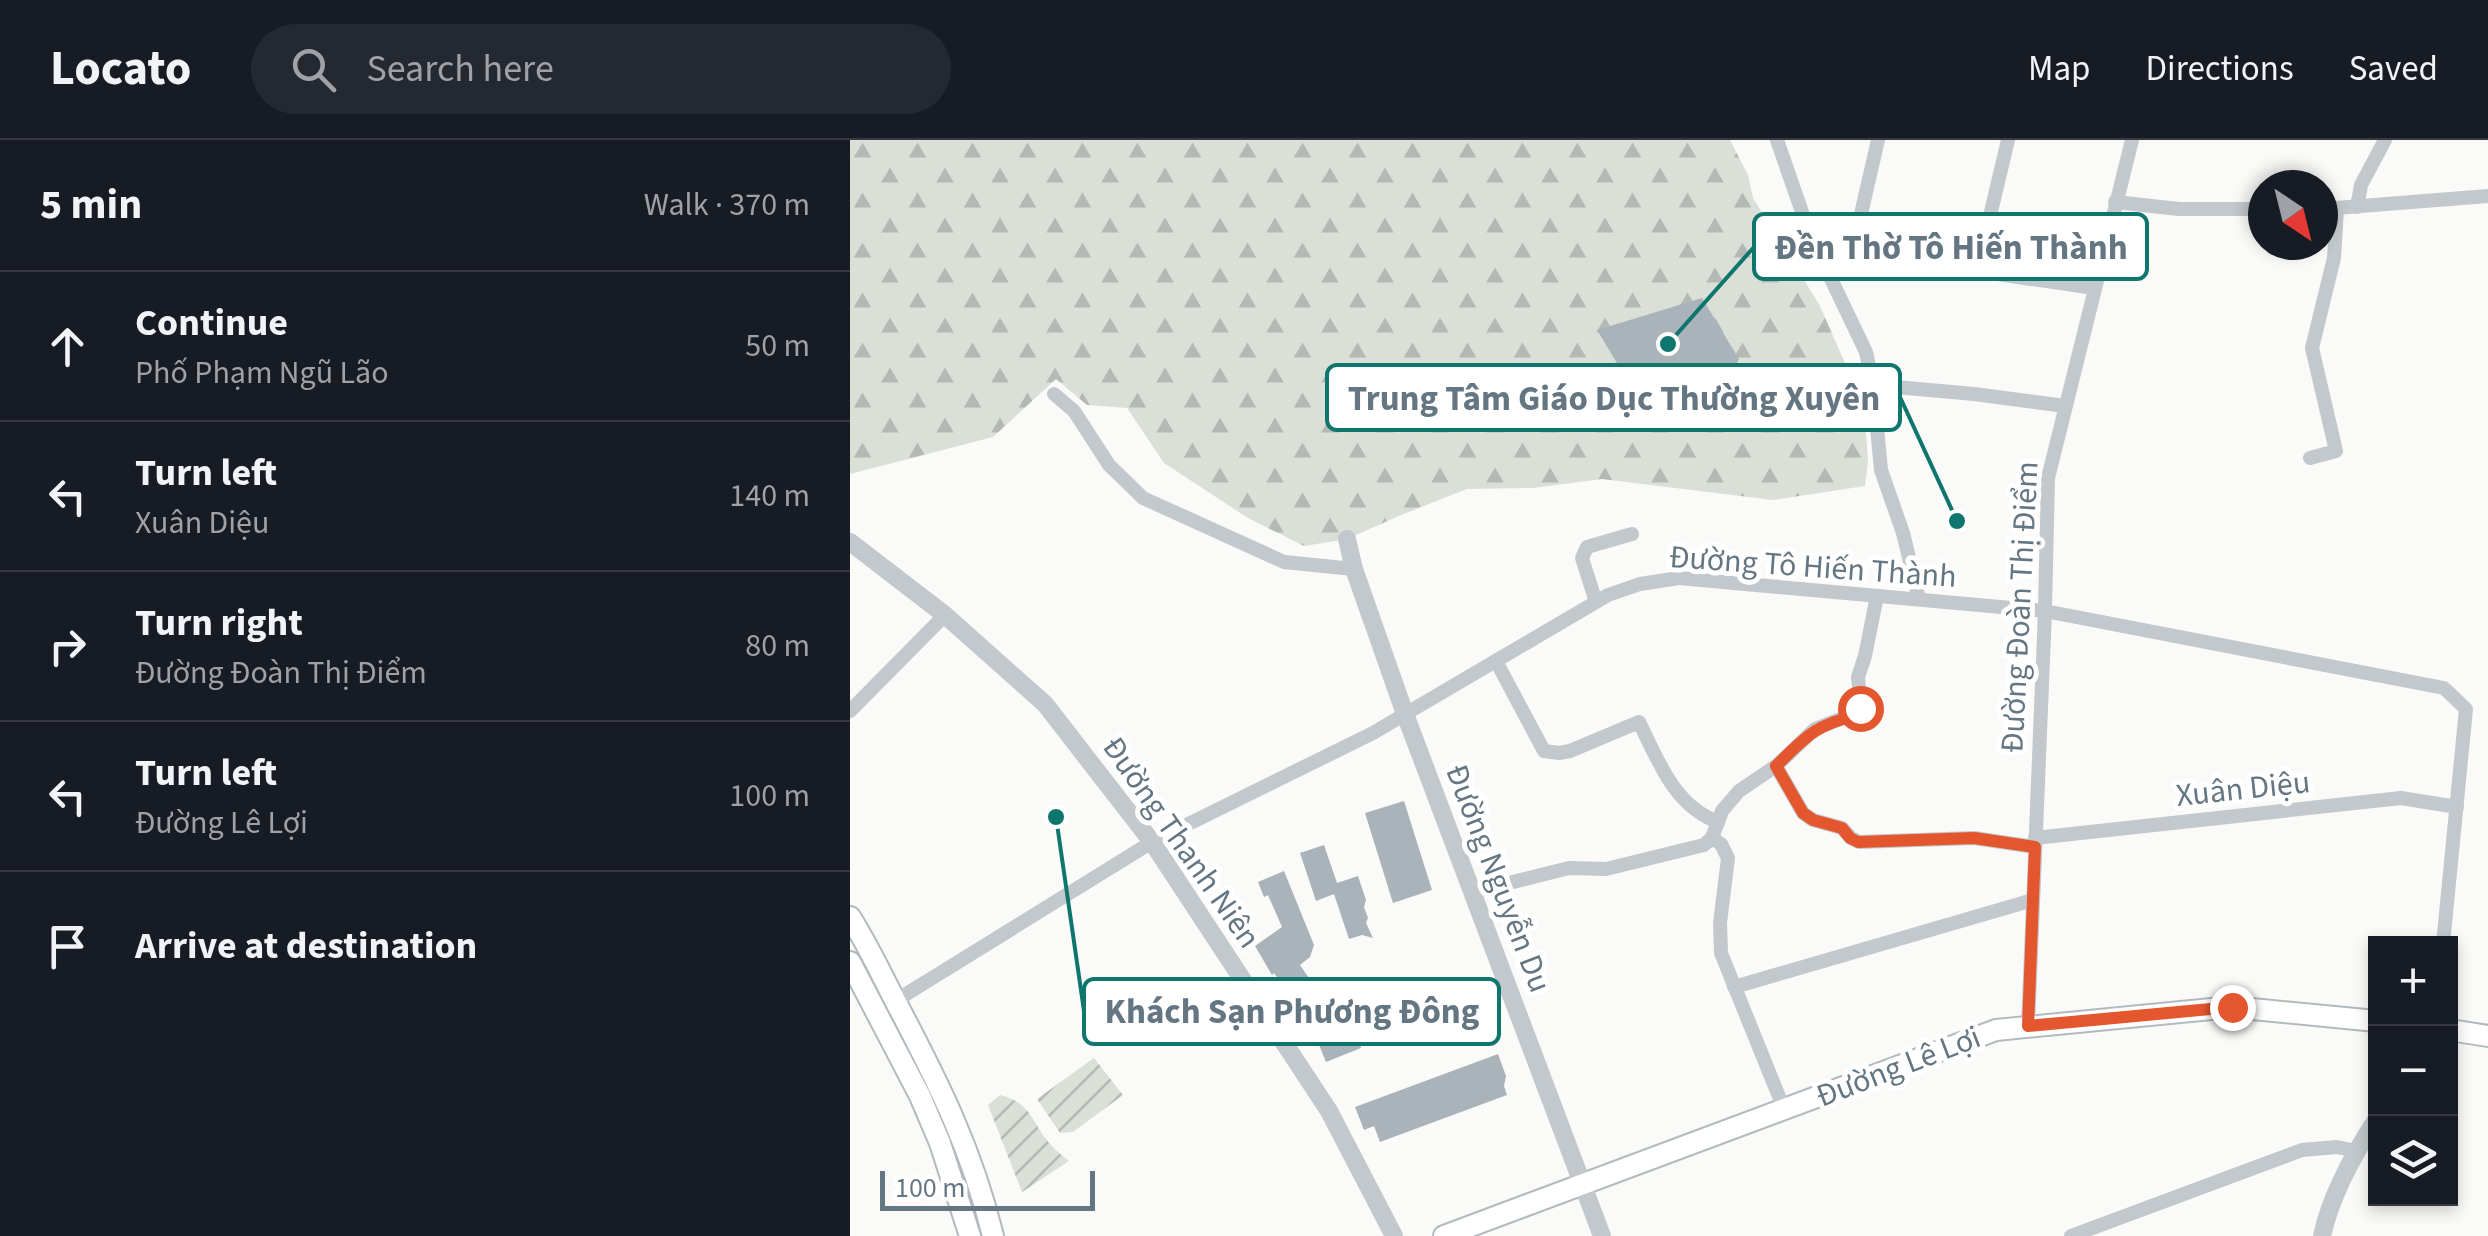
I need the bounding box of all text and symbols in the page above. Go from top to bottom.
search box [251,24,951,114]
text: Locato [50,35,191,103]
icon: search [286,42,341,97]
text: Search here [366,42,554,96]
text: Map [2028,44,2091,94]
text: Directions [2146,44,2294,94]
text: Saved [2349,44,2438,94]
north arrow [2248,170,2338,260]
text: 5 min [40,175,142,235]
text: Walk · 370 m [644,182,810,228]
callout: Đền Thờ Tô Hiến Thành [1754,214,2147,279]
text: Đền Thờ Tô Hiến Thành [1774,223,2128,273]
text: Continue [135,296,288,350]
icon: ahead [40,319,95,374]
text: 50 m [745,323,810,369]
text: Phố Phạm Ngũ Lão [135,350,389,396]
callout: Trung Tâm Giáo Dục Thường Xuyên [1327,365,1900,430]
text: Trung Tâm Giáo Dục Thường Xuyên [1348,374,1880,424]
text: Turn left [135,446,277,500]
street label: Đường Đoàn Thị Điểm [1989,460,2051,754]
icon: left [40,469,95,524]
text: 140 m [729,473,810,519]
text: Xuân Diệu [135,500,269,546]
street label: Đường Tô Hiến Thành [1668,534,1958,600]
text: Turn right [135,596,303,650]
icon: right [40,619,95,674]
text: 80 m [745,623,810,669]
text: Đường Đoàn Thị Điểm [135,650,427,696]
route start [1838,686,1884,732]
street label: Đường Thanh Niên [1091,727,1271,958]
text: Turn left [135,746,277,800]
street label: Đường Nguyễn Du [1433,758,1563,999]
street label: Xuân Diệu [2174,759,2312,819]
icon: left [40,769,95,824]
text: 100 m [729,773,810,819]
text: Đường Lê Lợi [135,800,308,846]
icon: arrive [40,919,95,974]
text: Arrive at destination [135,919,477,973]
map controls [2368,936,2458,1206]
button: + [2368,936,2458,1026]
callout: Khách Sạn Phương Đông [1084,979,1499,1044]
route end [2210,985,2256,1031]
text: Khách Sạn Phương Đông [1104,987,1480,1037]
street label: Đường Lê Lợi [1809,1014,1987,1119]
button: − [2368,1026,2458,1116]
button: layers [2368,1116,2458,1206]
scale bar [880,1166,1095,1210]
text: 100 m [895,1168,966,1208]

